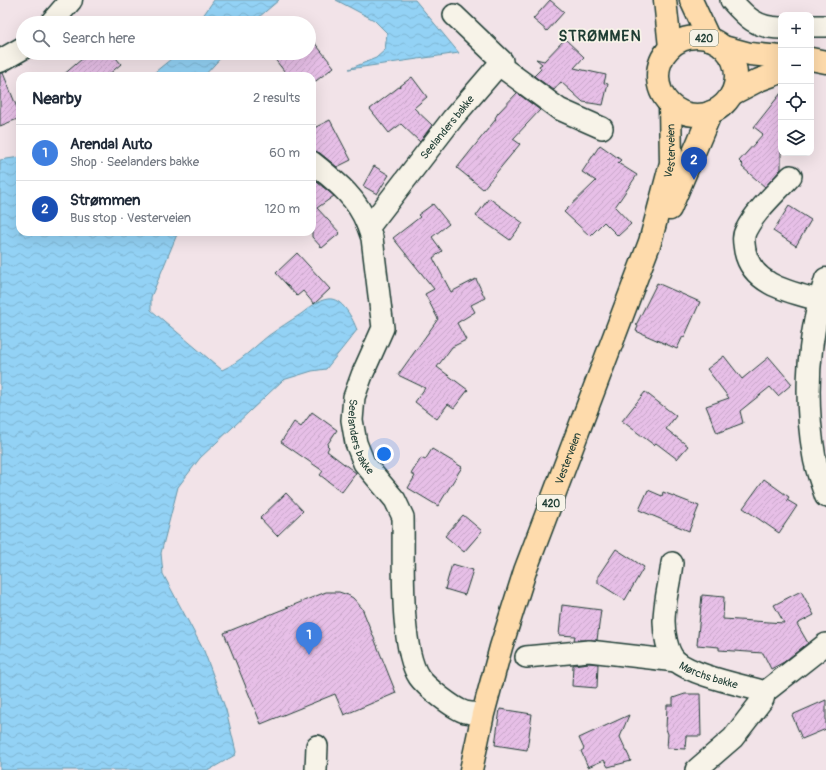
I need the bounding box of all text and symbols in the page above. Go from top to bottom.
map controls [778,12,814,156]
button: + [778,12,814,48]
search box [16,16,316,60]
icon: search [30,27,52,49]
district label: STRØMMEN [558,27,642,46]
text: Search here [62,29,135,48]
road number: 420 [690,30,718,46]
button: − [778,48,814,84]
button: locate [778,84,814,120]
text: Nearby [32,88,81,109]
text: 2 results [253,90,300,106]
street label: Seelanders bakke [418,92,477,162]
button: layers [778,120,814,156]
street label: Vesterveien [661,124,678,180]
text: Arendal Auto [70,135,152,154]
text: 1 [42,145,48,161]
text: 60 m [269,145,300,161]
pin: 2 [681,147,707,180]
text: Shop · Seelanders bakke [70,154,199,170]
text: Strømmen [70,191,140,210]
text: 2 [41,201,49,217]
text: 120 m [264,201,300,217]
text: Bus stop · Vesterveien [70,210,191,226]
street label: Seelanders bakke [345,398,377,477]
street label: Vesterveien [553,431,584,486]
your location [374,444,394,464]
road number: 420 [537,495,565,511]
pin: 1 [296,622,322,655]
street label: Mørchs bakke [677,659,740,692]

